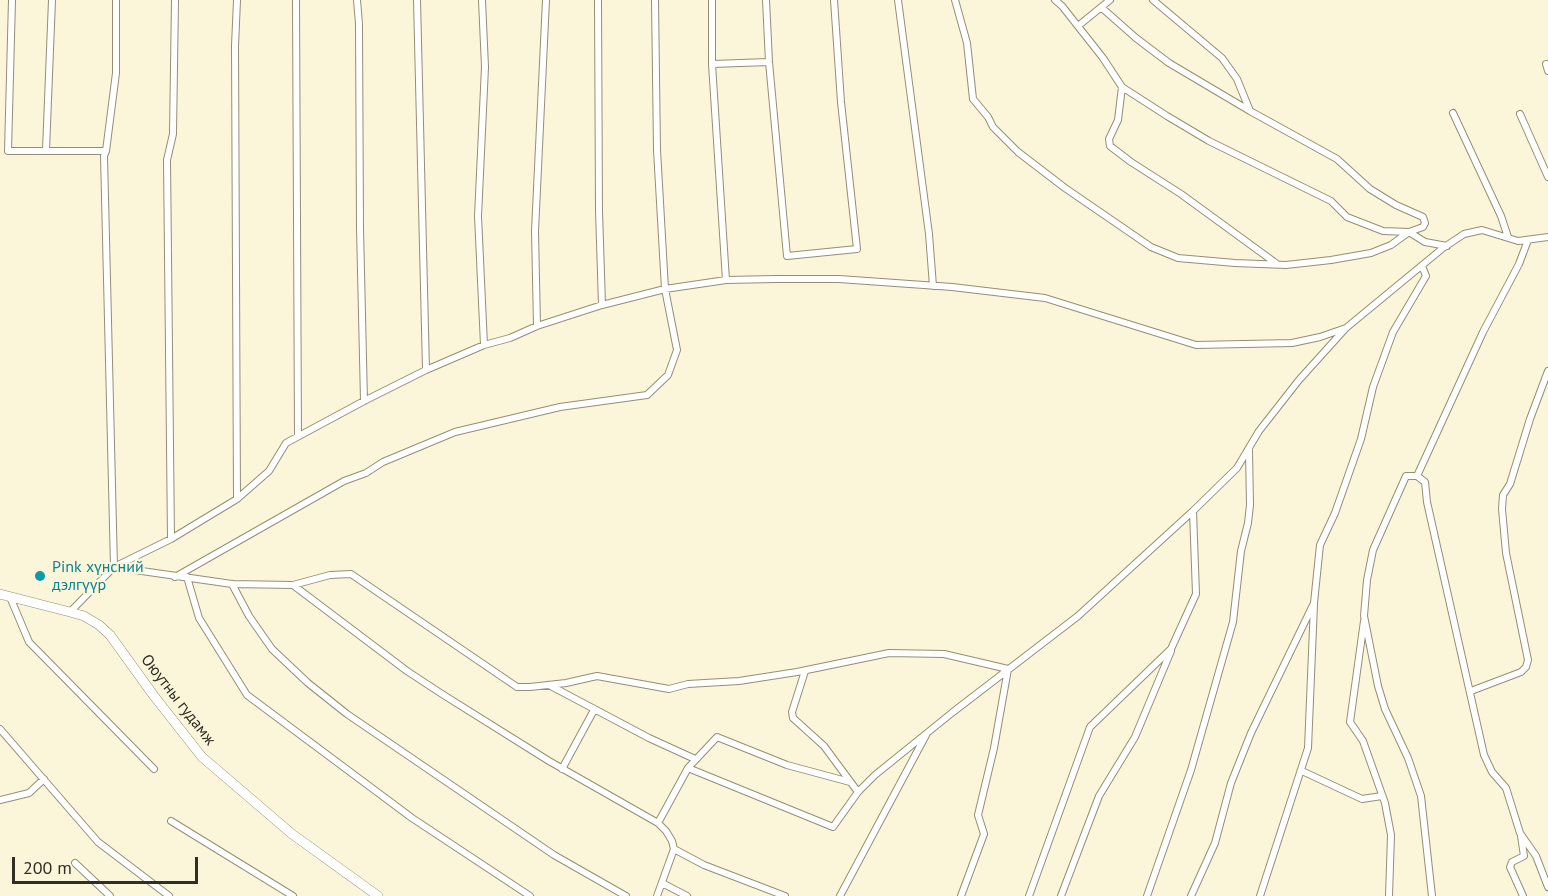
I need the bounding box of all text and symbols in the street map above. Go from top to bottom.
place label: Pink хүнсний дэлгүүр [52,557,144,595]
marker: Pink хүнсний дэлгүүр [33,569,47,583]
street label: Оюутны гудамж [137,651,219,749]
scale bar [15,845,201,883]
text: 200 m [23,856,72,879]

